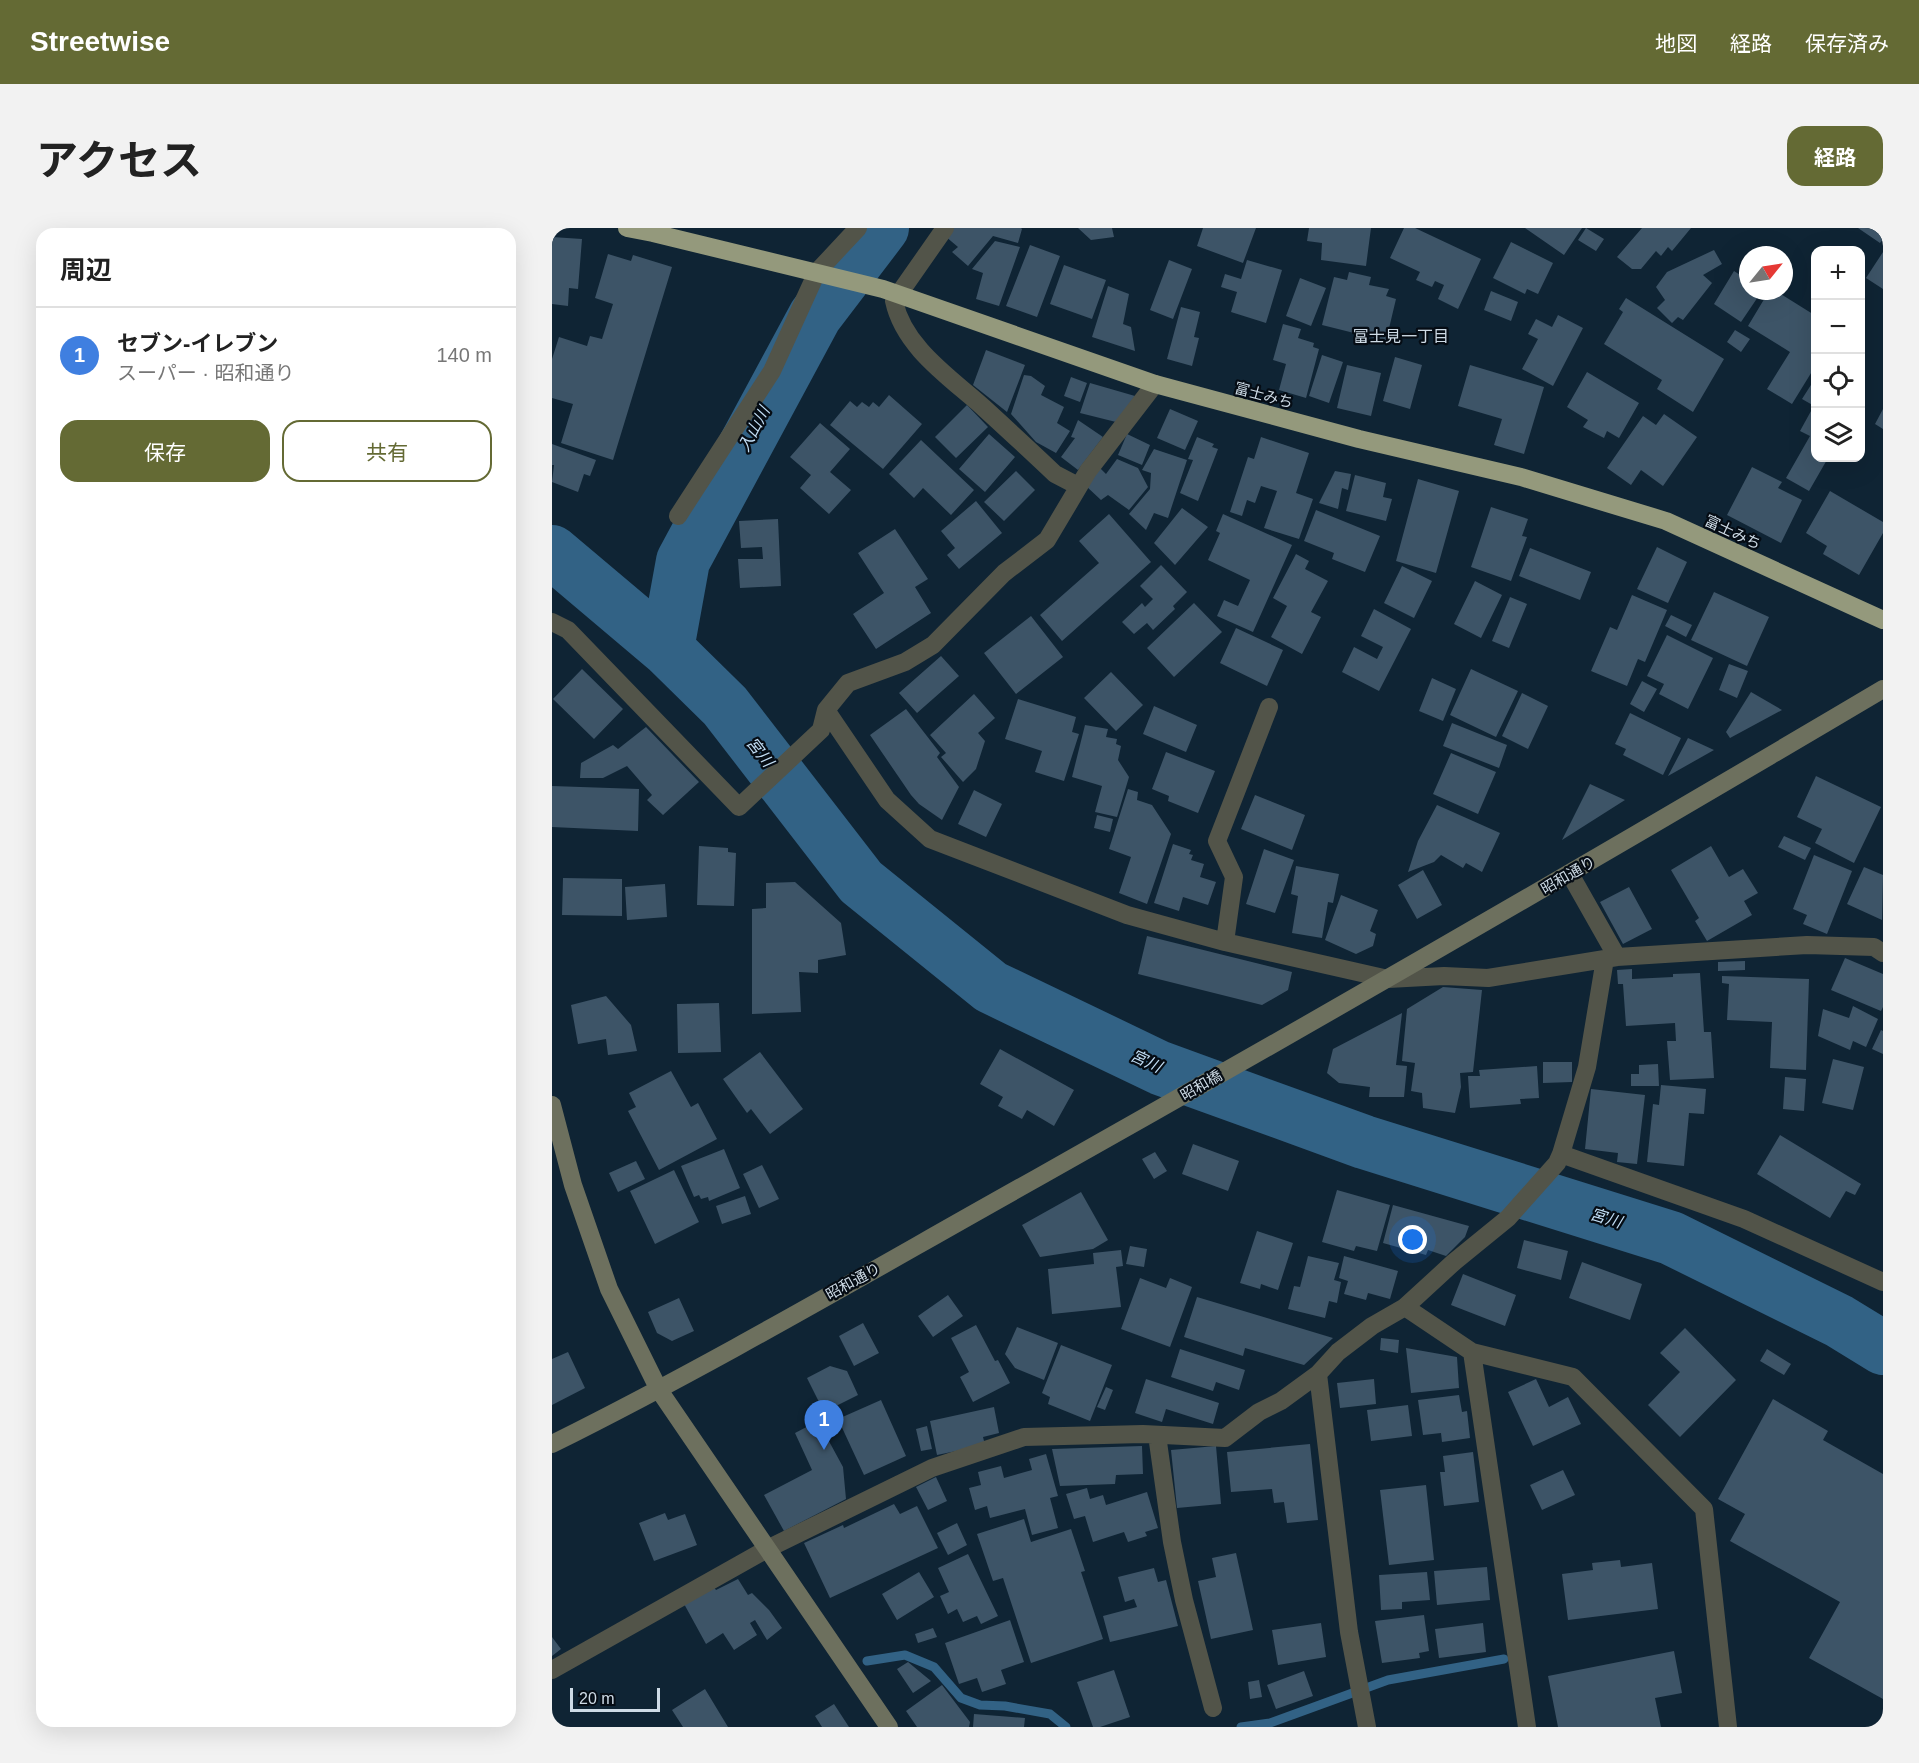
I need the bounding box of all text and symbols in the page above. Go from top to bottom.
text: Streetwise [30,26,170,57]
text: 地図 [1655,32,1697,55]
text: 経路 [1730,32,1772,55]
text: 保存済み [1805,32,1889,55]
button: 経路 [1787,126,1883,186]
text: アクセス [36,137,202,184]
north arrow [1739,246,1793,300]
map controls [1811,246,1865,462]
button: + [1811,246,1865,300]
text: 周辺 [60,255,112,285]
button: − [1811,300,1865,354]
district label: 富士見一丁目 [1353,328,1449,345]
text: セブン-イレブン [117,331,278,356]
text: 1 [74,344,85,366]
text: 140 m [436,344,492,366]
button: locate [1811,354,1865,408]
text: スーパー · 昭和通り [117,362,295,384]
street label: 富士みち [1233,379,1295,411]
water label: 入山川 [735,402,774,454]
button: layers [1811,408,1865,462]
button: 保存 [60,420,270,482]
button: 共有 [282,420,492,482]
street label: 富士みち [1702,512,1764,552]
water label: 宮川 [743,734,778,771]
street label: 昭和通り [1538,853,1598,897]
water label: 宮川 [1128,1047,1166,1076]
street label: 昭和橋 [1177,1066,1225,1104]
water label: 宮川 [1588,1205,1626,1231]
your location [1398,1225,1427,1254]
street label: 昭和通り [823,1259,883,1303]
pin: 1 [804,1400,844,1450]
scale bar [570,1685,660,1712]
text: 20 m [579,1690,615,1707]

